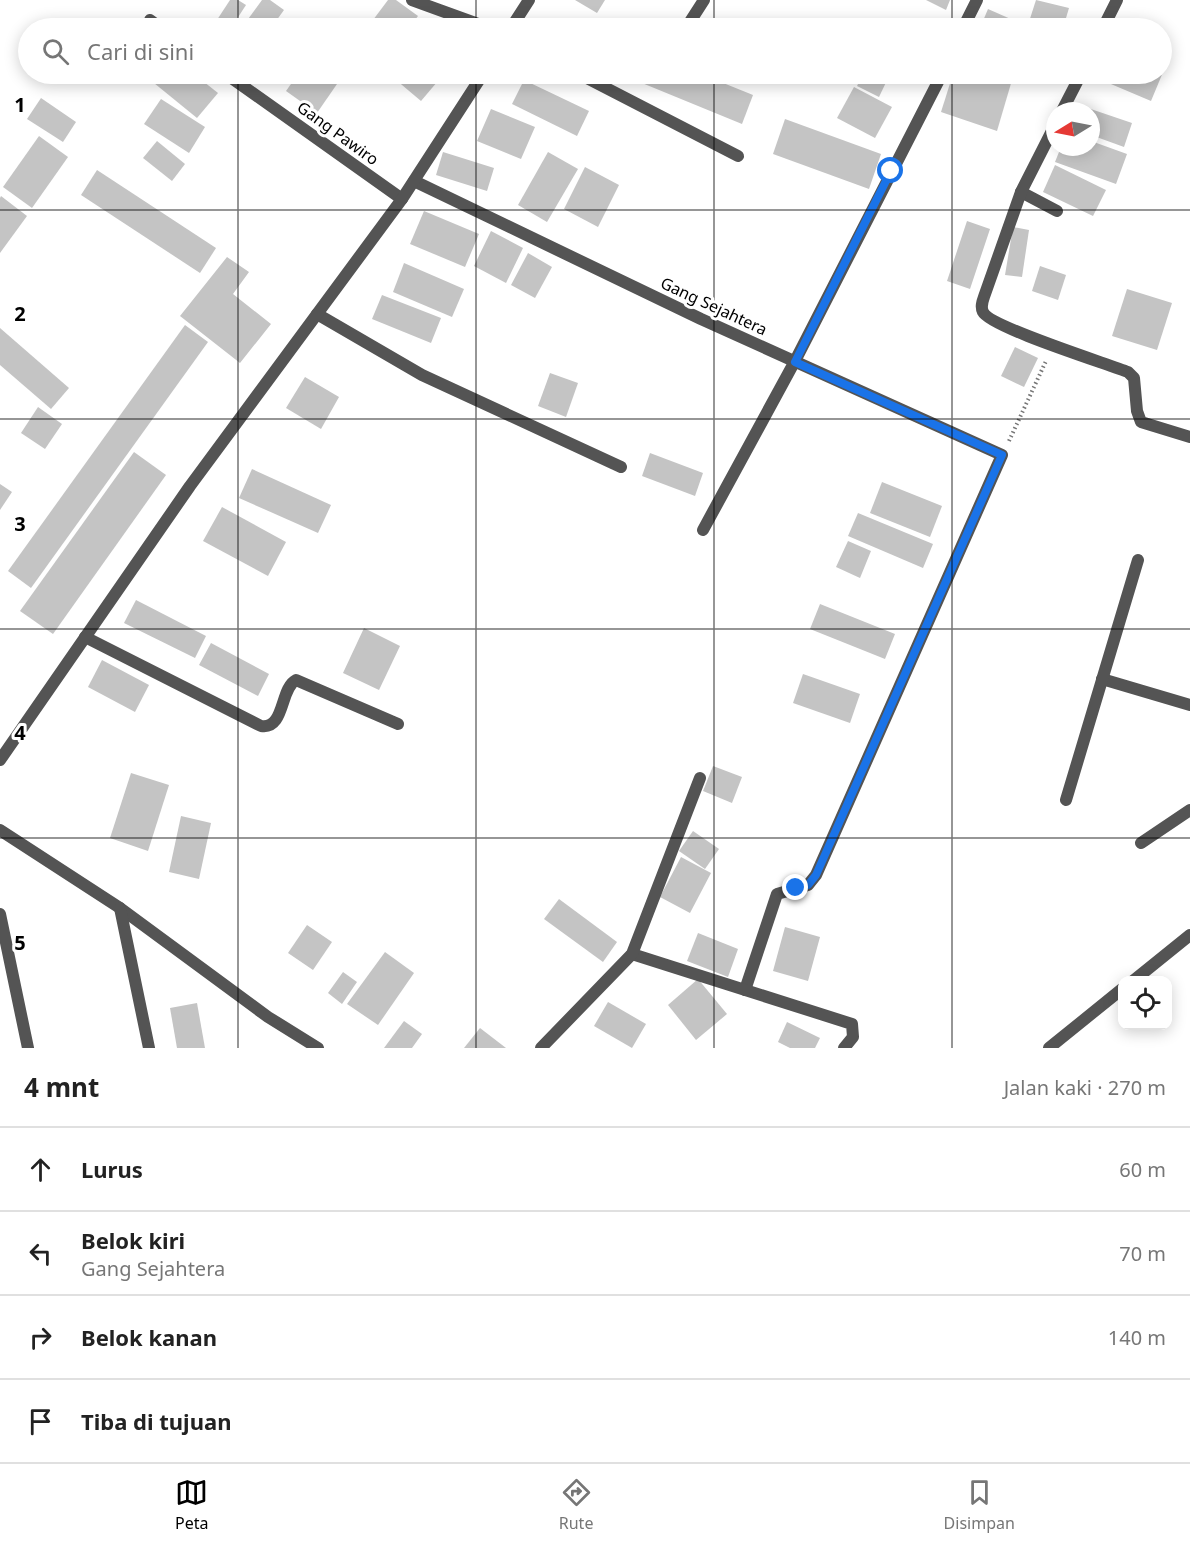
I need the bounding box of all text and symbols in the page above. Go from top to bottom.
search box [18,18,1172,84]
icon: search [39,35,72,68]
text: Cari di sini [87,36,194,66]
text: 1 [14,91,26,118]
street label: Gang Pawiro [293,96,383,170]
north arrow [1046,102,1100,156]
route start [877,157,903,183]
street label: Gang Sejahtera [657,272,771,340]
text: 2 [14,300,26,327]
text: 3 [14,510,26,537]
text: 4 [14,719,26,746]
route end [782,874,808,900]
text: 5 [14,929,26,956]
map controls [1118,976,1172,1030]
button: locate [1118,976,1172,1030]
text: 4 mnt [24,1069,99,1105]
text: Jalan kaki · 270 m [1004,1074,1166,1101]
icon: ahead [24,1153,57,1186]
text: Lurus [81,1154,143,1184]
text: 60 m [1119,1156,1166,1183]
text: Belok kiri [81,1225,185,1255]
icon: left [24,1237,57,1270]
text: 70 m [1119,1240,1166,1267]
text: Gang Sejahtera [81,1255,225,1282]
icon: right [24,1321,57,1354]
text: Belok kanan [81,1322,217,1352]
text: 140 m [1108,1324,1166,1351]
icon: arrive [24,1405,57,1438]
text: Tiba di tujuan [81,1406,231,1436]
tab: Peta [175,1476,209,1534]
tab: Rute [559,1476,593,1534]
tab: Disimpan [944,1476,1015,1534]

